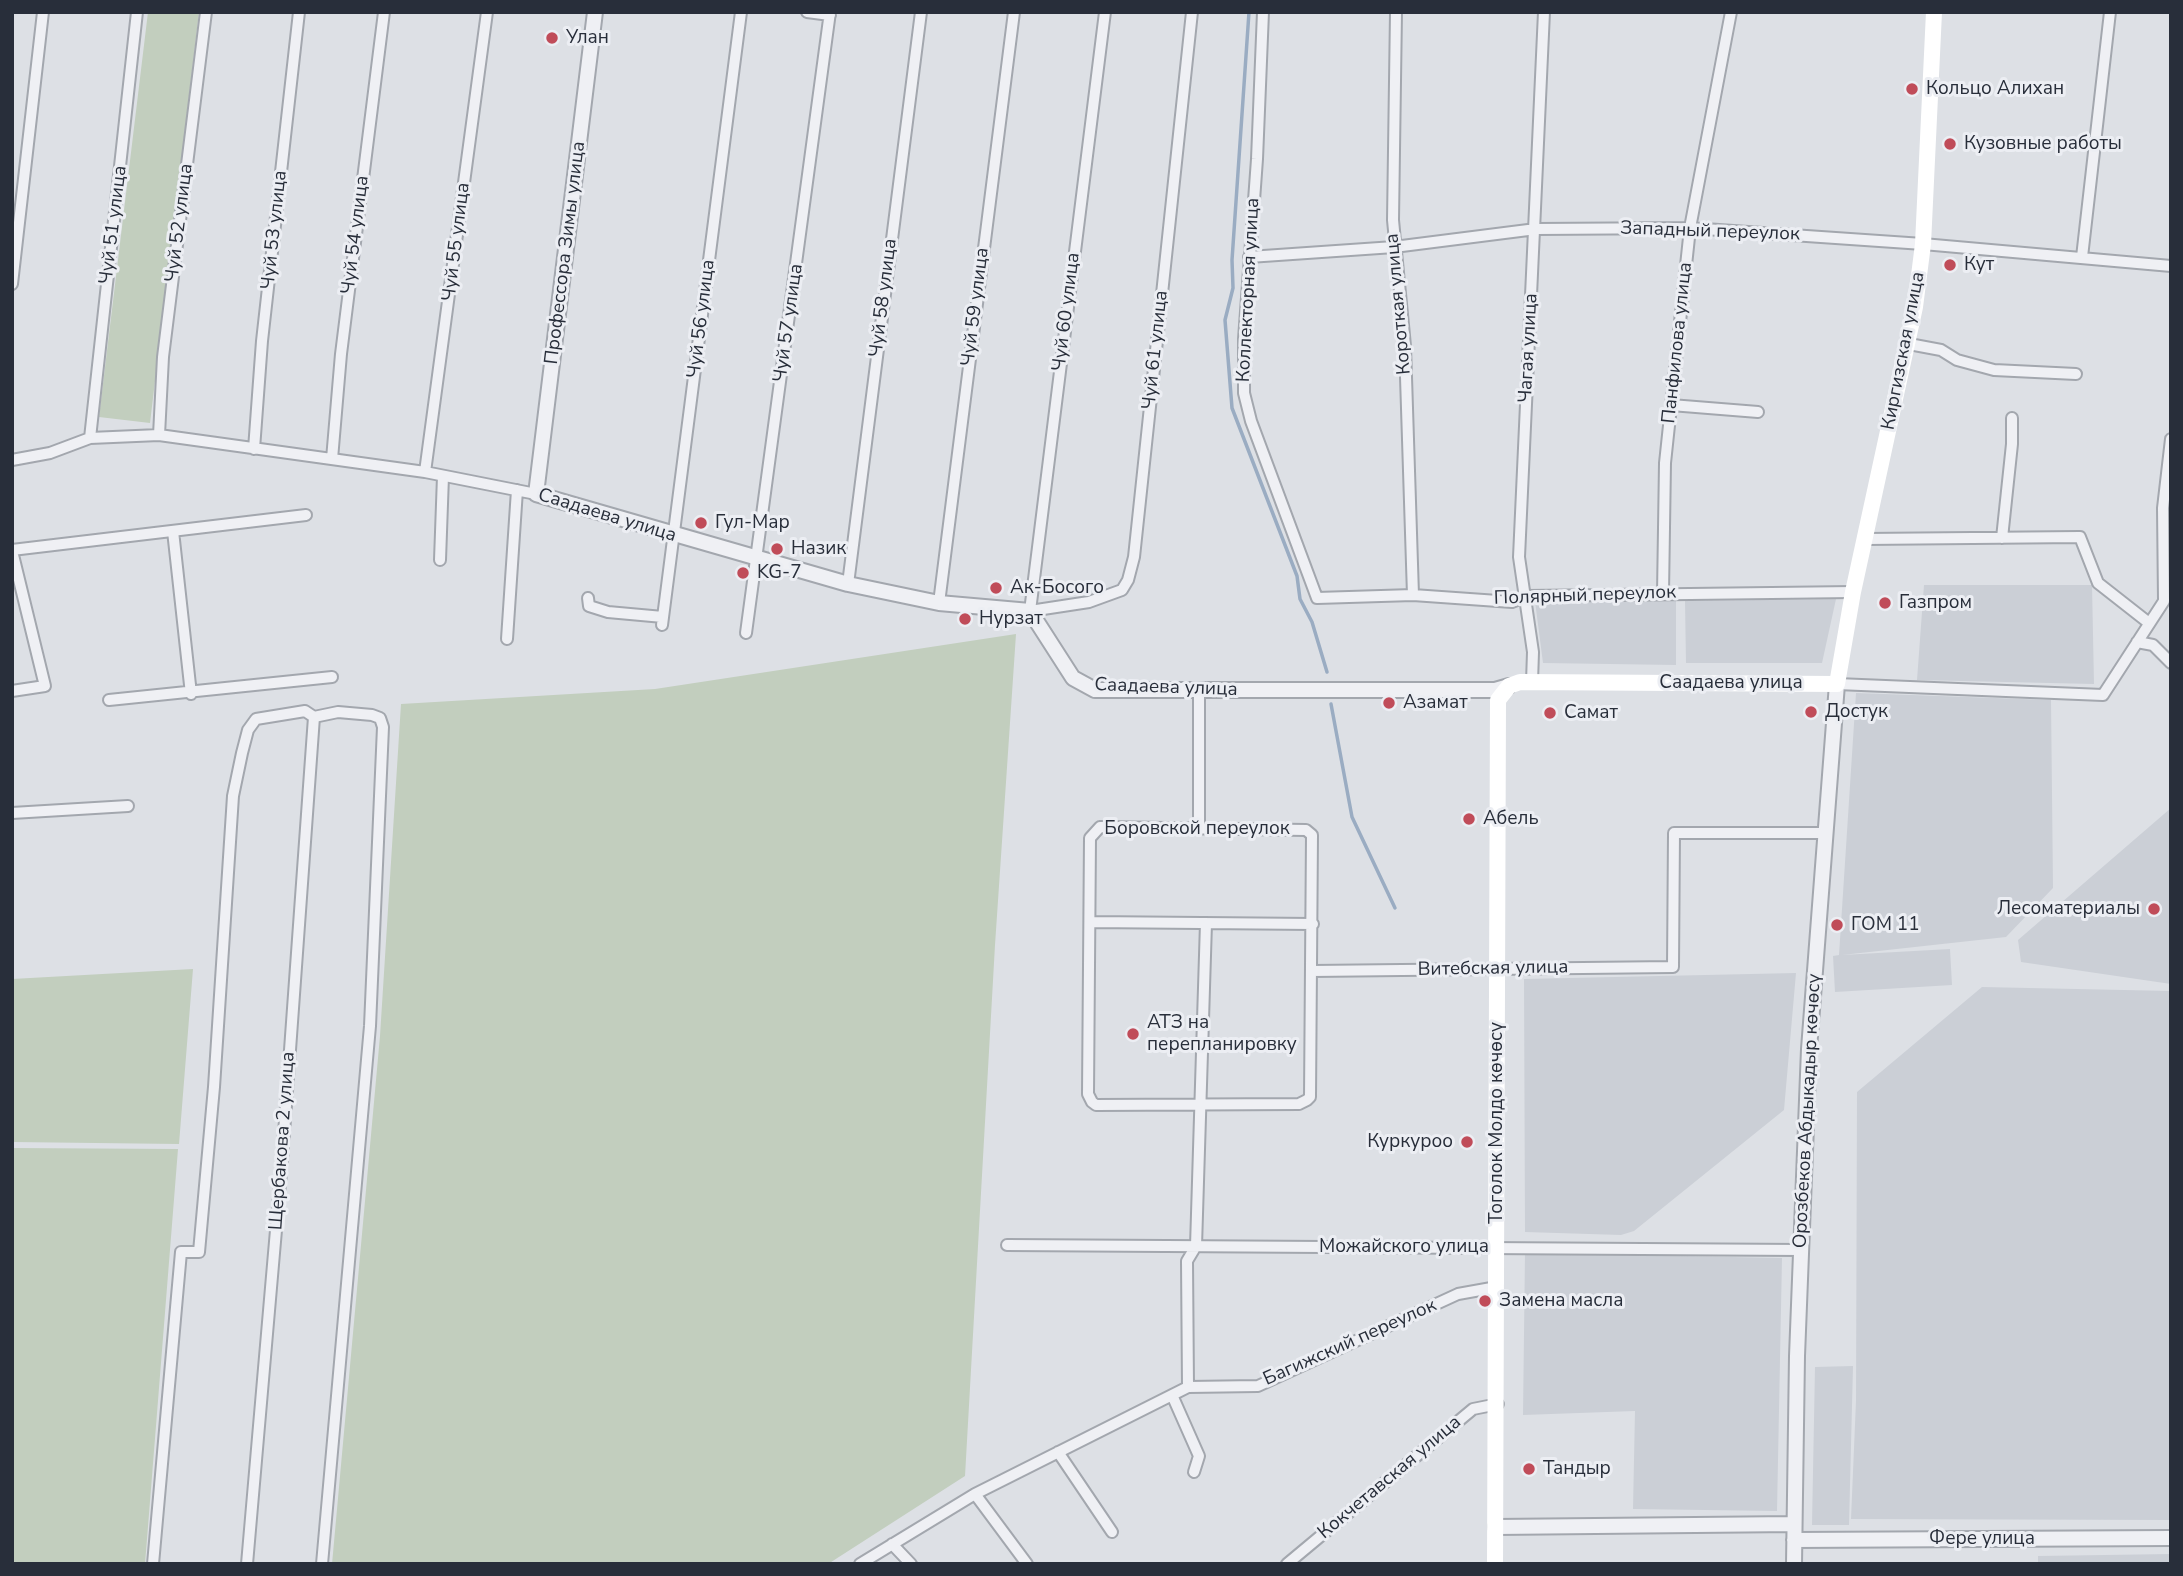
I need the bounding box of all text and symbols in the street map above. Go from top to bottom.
place label: Улан [566,27,609,49]
marker: Улан [544,30,560,46]
place label: Кольцо Алихан [1926,78,2064,100]
marker: Кольцо Алихан [1904,81,1920,97]
place label: Кузовные работы [1964,133,2122,155]
marker: Кузовные работы [1942,136,1958,152]
street label: Профессора Зимы улица [541,140,591,366]
street label: Чуй 52 улица [161,162,199,284]
street label: Чуй 51 улица [95,164,133,286]
street label: Чуй 53 улица [257,169,293,291]
street label: Чуй 54 улица [337,174,375,296]
street label: Чуй 55 улица [438,181,476,303]
street label: Коллекторная улица [1233,197,1265,383]
street label: Западный переулок [1620,217,1800,247]
street label: Короткая улица [1381,232,1417,376]
street label: Чуй 58 улица [865,237,903,359]
street label: Чуй 59 улица [957,246,995,368]
street label: Чуй 60 улица [1048,251,1086,373]
place label: Кут [1964,254,1994,276]
marker: Кут [1942,257,1958,273]
street label: Чуй 56 улица [683,258,721,380]
street label: Панфилова улица [1658,261,1698,425]
street label: Чуй 57 улица [769,262,809,384]
street label: Киргизская улица [1877,270,1931,432]
street label: Чуй 61 улица [1138,289,1174,411]
street label: Чагая улица [1515,293,1543,403]
street label: Саадаева улица [535,484,679,548]
place label: Гул-Мар [715,512,790,534]
marker: Гул-Мар [693,515,709,531]
place label: Назик [791,538,846,560]
marker: Назик [769,541,785,557]
place label: KG-7 [757,562,802,584]
marker: KG-7 [735,565,751,581]
place label: Ак-Босого [1010,577,1104,599]
marker: Ак-Босого [988,580,1004,596]
street label: Полярный переулок [1494,581,1676,611]
place label: Газпром [1899,592,1972,614]
marker: Газпром [1877,595,1893,611]
place label: Нурзат [979,608,1043,630]
marker: Нурзат [957,611,973,627]
street label: Саадаева улица [1659,672,1803,694]
street label: Саадаева улица [1094,674,1238,702]
place label: Азамат [1403,692,1468,714]
marker: Азамат [1381,695,1397,711]
place label: Достук [1825,701,1888,723]
place label: Самат [1564,702,1618,724]
marker: Достук [1803,704,1819,720]
marker: Самат [1542,705,1558,721]
place label: Абель [1483,808,1539,830]
marker: Абель [1461,811,1477,827]
street label: Боровской переулок [1104,818,1290,840]
place label: Лесоматериалы [1997,898,2140,920]
marker: Лесоматериалы [2146,901,2162,917]
place label: ГОМ 11 [1851,914,1920,936]
marker: ГОМ 11 [1829,917,1845,933]
street label: Витебская улица [1417,956,1569,982]
street label: Орозбеков Абдыкадыр көчөсү [1789,973,1827,1249]
place label: АТЗ на перепланировку [1147,1012,1297,1056]
street label: Тоголок Молдо көчөсү [1486,1022,1508,1224]
marker: АТЗ на перепланировку [1125,1026,1141,1042]
street label: Щербакова 2 улица [265,1051,301,1231]
place label: Куркуроо [1367,1131,1453,1153]
marker: Куркуроо [1459,1134,1475,1150]
street label: Можайского улица [1319,1236,1489,1258]
place label: Замена масла [1499,1290,1623,1312]
marker: Замена масла [1477,1293,1493,1309]
street label: Багижский переулок [1260,1295,1440,1391]
street label: Кокчетавская улица [1314,1411,1466,1545]
place label: Тандыр [1543,1458,1611,1480]
marker: Тандыр [1521,1461,1537,1477]
street label: Фере улица [1929,1528,2035,1550]

